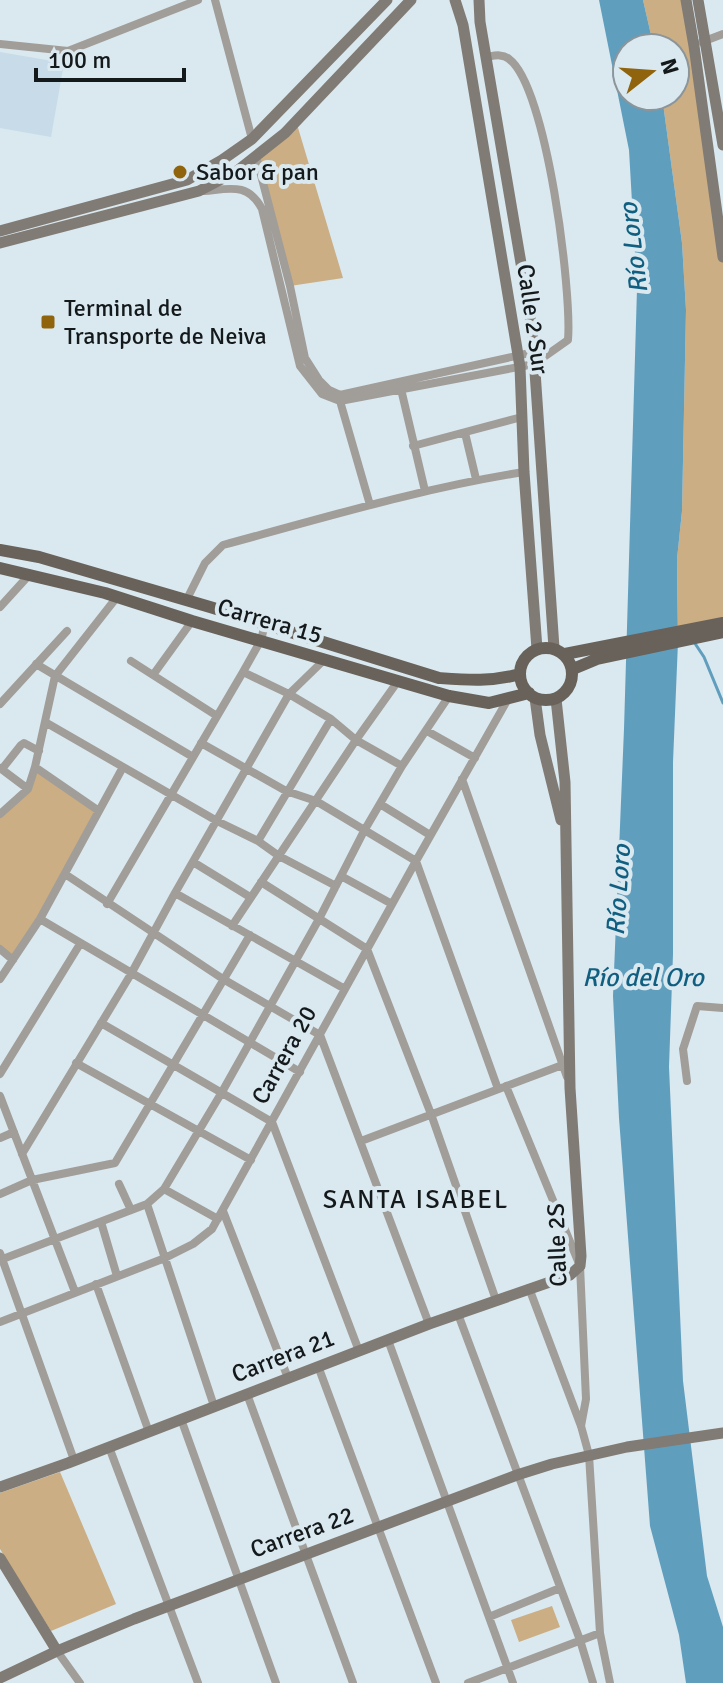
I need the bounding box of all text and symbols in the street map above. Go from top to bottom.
scale bar [36,32,184,82]
north arrow [611,32,691,112]
text: 100 m [48,45,111,75]
text: N [654,55,685,78]
place label: Sabor & pan [196,157,319,187]
marker: Sabor & pan [171,163,189,181]
water label: Río Loro [612,199,655,295]
street label: Calle 2 Sur [510,262,556,376]
place label: Terminal de Transporte de Neiva [64,293,267,351]
marker: Terminal de Transporte de Neiva [39,313,57,331]
street label: Carrera 15 [214,592,326,650]
water label: Río Loro [600,842,638,936]
water label: Río del Oro [582,962,705,994]
street label: Carrera 20 [245,1001,323,1109]
district label: SANTA ISABEL [323,1184,509,1216]
street label: Calle 2S [541,1203,573,1287]
street label: Carrera 21 [227,1323,339,1389]
street label: Carrera 22 [246,1499,358,1565]

